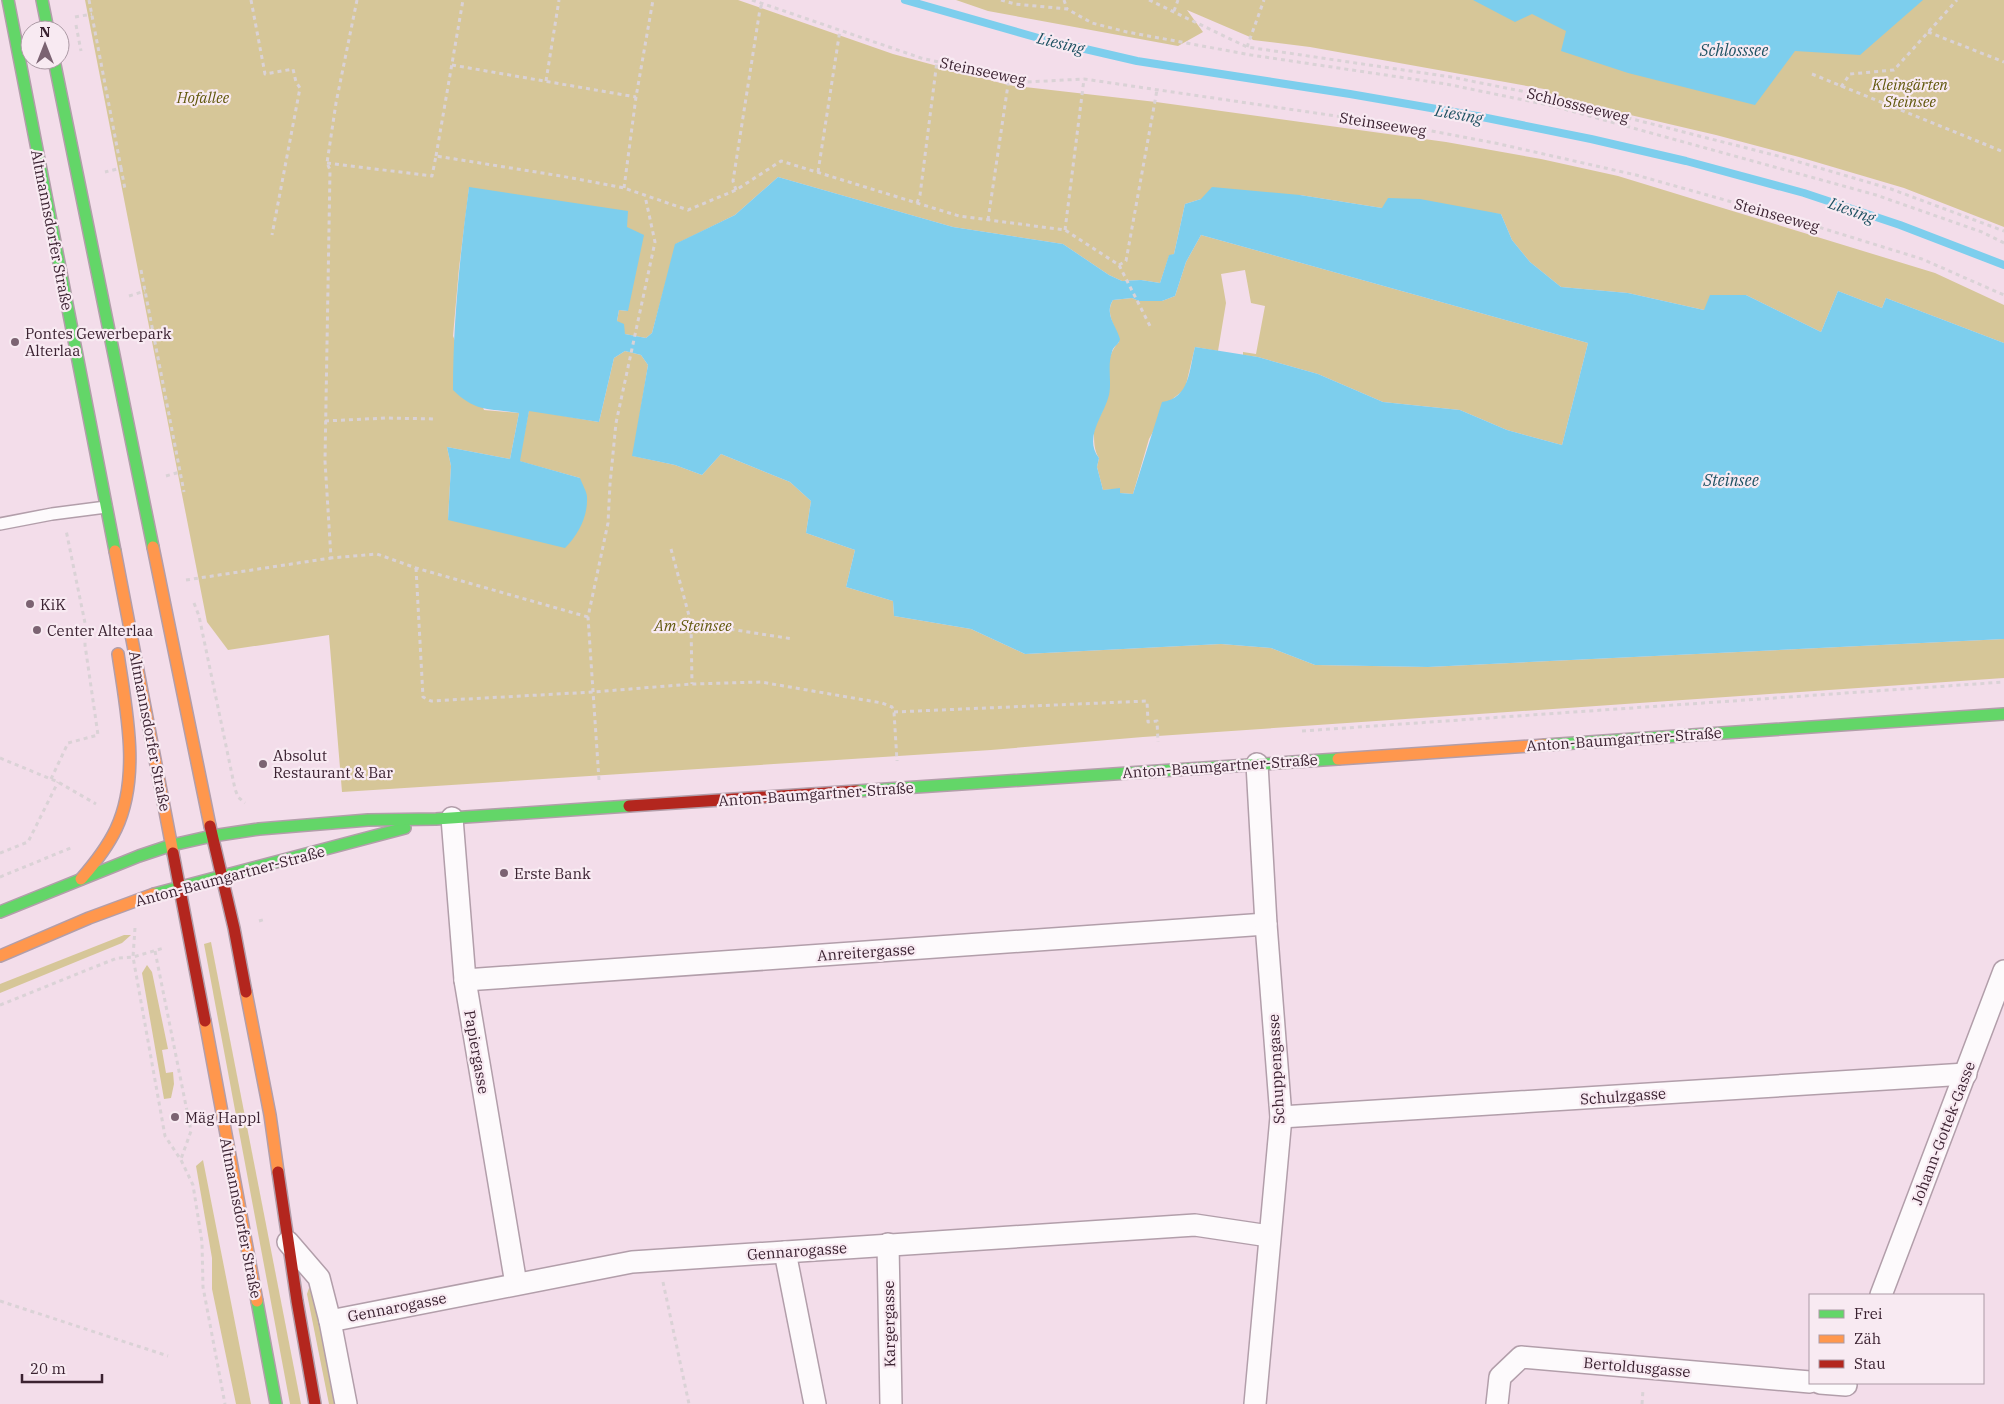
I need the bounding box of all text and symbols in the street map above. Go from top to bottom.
north arrow [20,20,70,70]
text: N [39,23,51,41]
water label: Liesing [1034,27,1087,59]
water label: Schlosssee [1699,40,1768,60]
street label: Steinseeweg [938,53,1028,89]
park label: Kleingärten Steinsee [1871,75,1948,111]
street label: Schlossseeweg [1525,83,1631,127]
park label: Hofallee [176,88,230,107]
water label: Liesing [1433,100,1485,128]
street label: Steinseeweg [1338,108,1428,140]
street label: Altmannsdorfer Straße [27,148,77,312]
water label: Liesing [1825,192,1878,228]
street label: Steinseeweg [1732,194,1822,236]
place label: Pontes Gewerbepark Alterlaa [25,324,172,360]
marker: Pontes Gewerbepark Alterlaa [9,336,21,348]
water label: Steinsee [1702,470,1759,490]
place label: KiK [40,595,66,614]
marker: KiK [24,598,36,610]
park label: Am Steinsee [653,616,732,635]
place label: Center Alterlaa [47,621,153,640]
marker: Center Alterlaa [31,624,43,636]
street label: Altmannsdorfer Straße [125,649,175,813]
street label: Anton-Baumgartner-Straße [1526,723,1722,755]
place label: Absolut Restaurant & Bar [273,746,393,782]
street label: Anton-Baumgartner-Straße [1122,750,1318,782]
marker: Absolut Restaurant & Bar [257,758,269,770]
street label: Anton-Baumgartner-Straße [718,778,914,810]
street label: Anton-Baumgartner-Straße [133,842,327,910]
place label: Erste Bank [514,864,591,883]
marker: Erste Bank [498,867,510,879]
street label: Anreitergasse [816,939,916,965]
street label: Papiergasse [460,1009,494,1095]
street label: Schuppengasse [1264,1013,1288,1125]
street label: Johann-Gottek-Gasse [1907,1059,1979,1207]
street label: Schulzgasse [1579,1084,1667,1108]
place label: Mäg Happl [185,1108,261,1127]
marker: Mäg Happl [169,1111,181,1123]
street label: Altmannsdorfer Straße [216,1136,266,1300]
street label: Gennarogasse [746,1238,848,1264]
street label: Kargergasse [879,1280,899,1368]
street label: Gennarogasse [346,1288,448,1326]
legend [1809,1294,1984,1384]
text: Frei [1854,1304,1883,1323]
text: Zäh [1854,1329,1881,1348]
scale bar [22,1352,102,1384]
street label: Bertoldusgasse [1583,1353,1691,1381]
text: Stau [1854,1354,1886,1373]
text: 20 m [30,1359,66,1378]

